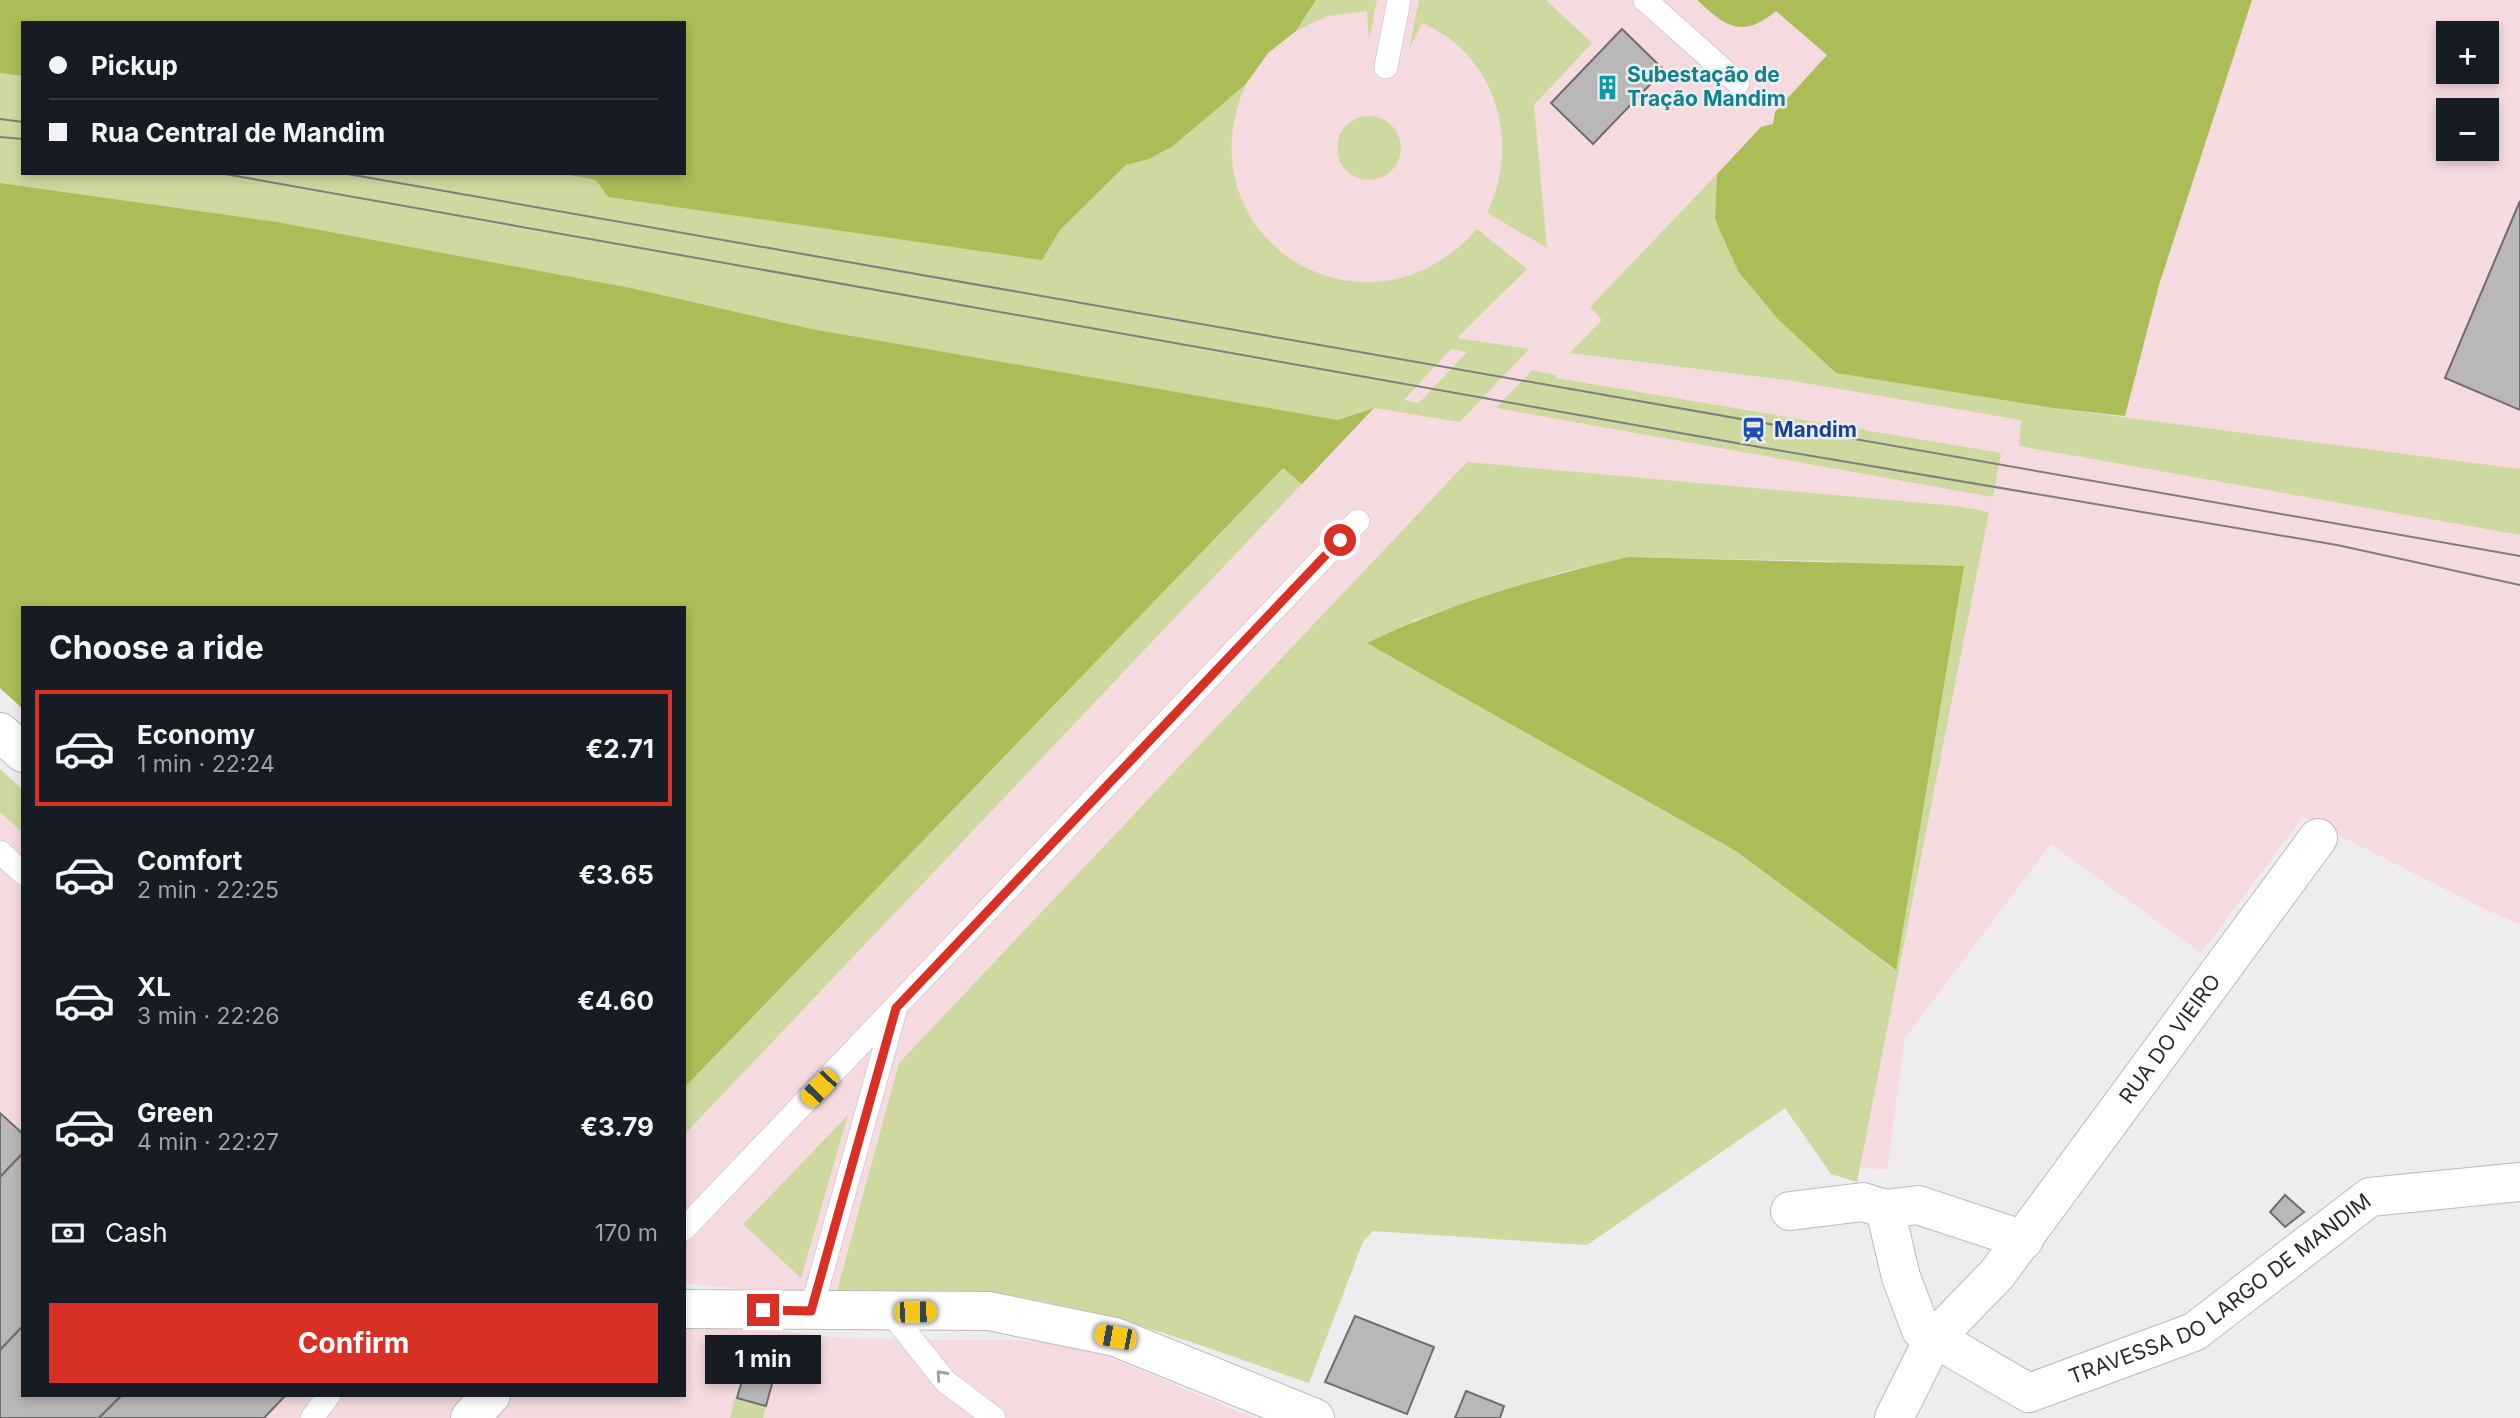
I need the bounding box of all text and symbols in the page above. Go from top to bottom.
map controls [2436,21,2499,161]
button: + [2436,21,2499,84]
text: Pickup [91,50,178,81]
place label: Subestação de Tração Mandim [1627,62,1786,111]
building icon: Subestação de Tração Mandim [1593,73,1621,101]
button: − [2436,98,2499,161]
text: Rua Central de Mandim [91,117,385,148]
station icon: Mandim [1740,416,1768,444]
place label: Mandim [1774,417,1857,442]
route start [1324,524,1356,556]
text: Choose a ride [49,628,264,667]
icon: car [53,717,116,780]
text: Economy [137,719,255,750]
text: €2.71 [585,733,654,764]
text: 1 min · 22:24 [137,750,275,778]
icon: car [53,843,116,906]
text: Comfort [137,845,242,876]
text: €3.65 [579,859,654,890]
text: 2 min · 22:25 [137,876,279,904]
icon: car [53,969,116,1032]
street label: RUA DO VIEIRO [2114,969,2225,1108]
text: XL [137,971,171,1002]
text: €4.60 [577,985,654,1016]
text: 3 min · 22:26 [137,1002,280,1030]
car [797,1066,842,1110]
icon: car [53,1095,116,1158]
text: Green [137,1097,214,1128]
text: €3.79 [580,1111,654,1142]
text: 4 min · 22:27 [137,1128,279,1156]
street label: TRAVESSA DO LARGO DE MANDIM [2065,1188,2376,1389]
icon: cash [49,1214,87,1252]
text: Cash [105,1217,168,1248]
text: 170 m [595,1219,658,1247]
route end [747,1294,779,1326]
car [894,1301,937,1323]
button: Confirm [49,1303,658,1383]
car [1093,1323,1138,1351]
callout: 1 min [705,1334,821,1384]
text: 1 min [735,1345,791,1373]
one-way arrow [937,1370,950,1383]

